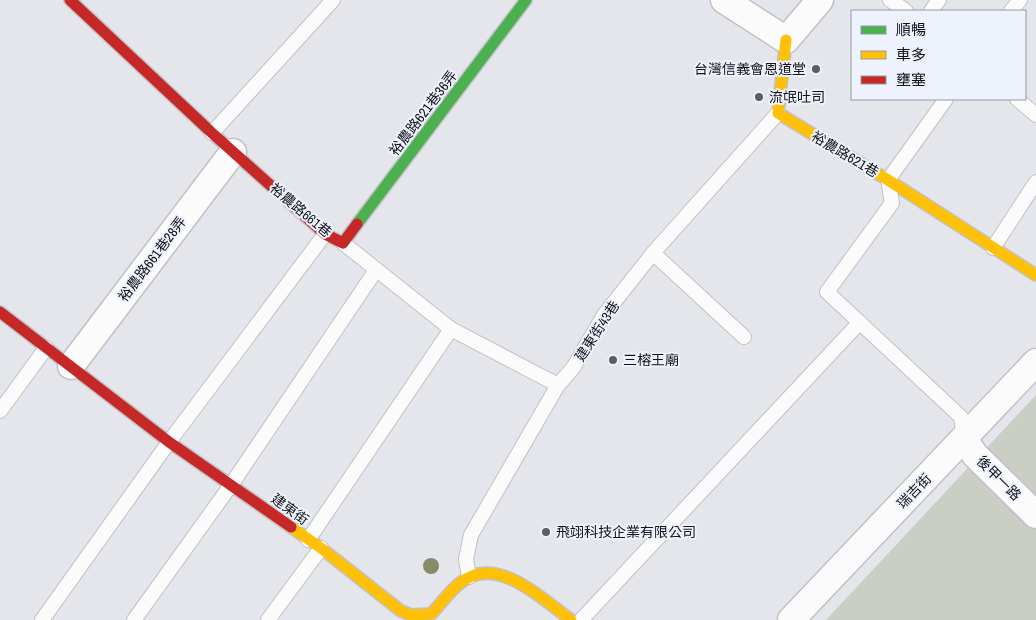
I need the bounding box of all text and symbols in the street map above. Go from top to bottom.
legend [851,10,1026,100]
text: 順暢 [896,19,926,40]
text: 車多 [896,44,926,65]
place label: 台灣信義會恩道堂 [694,60,806,78]
marker: 台灣信義會恩道堂 [810,63,822,75]
street label: 裕農路621巷36弄 [385,67,461,159]
text: 壅塞 [896,69,926,90]
place label: 流氓吐司 [769,88,825,106]
marker: 流氓吐司 [753,91,765,103]
street label: 裕農路621巷 [808,127,882,181]
street label: 裕農路661巷 [266,179,336,241]
street label: 裕農路661巷28弄 [114,213,190,305]
street label: 建東街43巷 [571,297,623,365]
place label: 三榕王廟 [623,351,679,369]
marker: 三榕王廟 [607,354,619,366]
street label: 後甲一路 [973,452,1025,504]
street label: 瑞吉街 [893,470,935,512]
street label: 建東街 [268,489,312,529]
place label: 飛翊科技企業有限公司 [556,523,696,541]
marker: 飛翊科技企業有限公司 [540,526,552,538]

